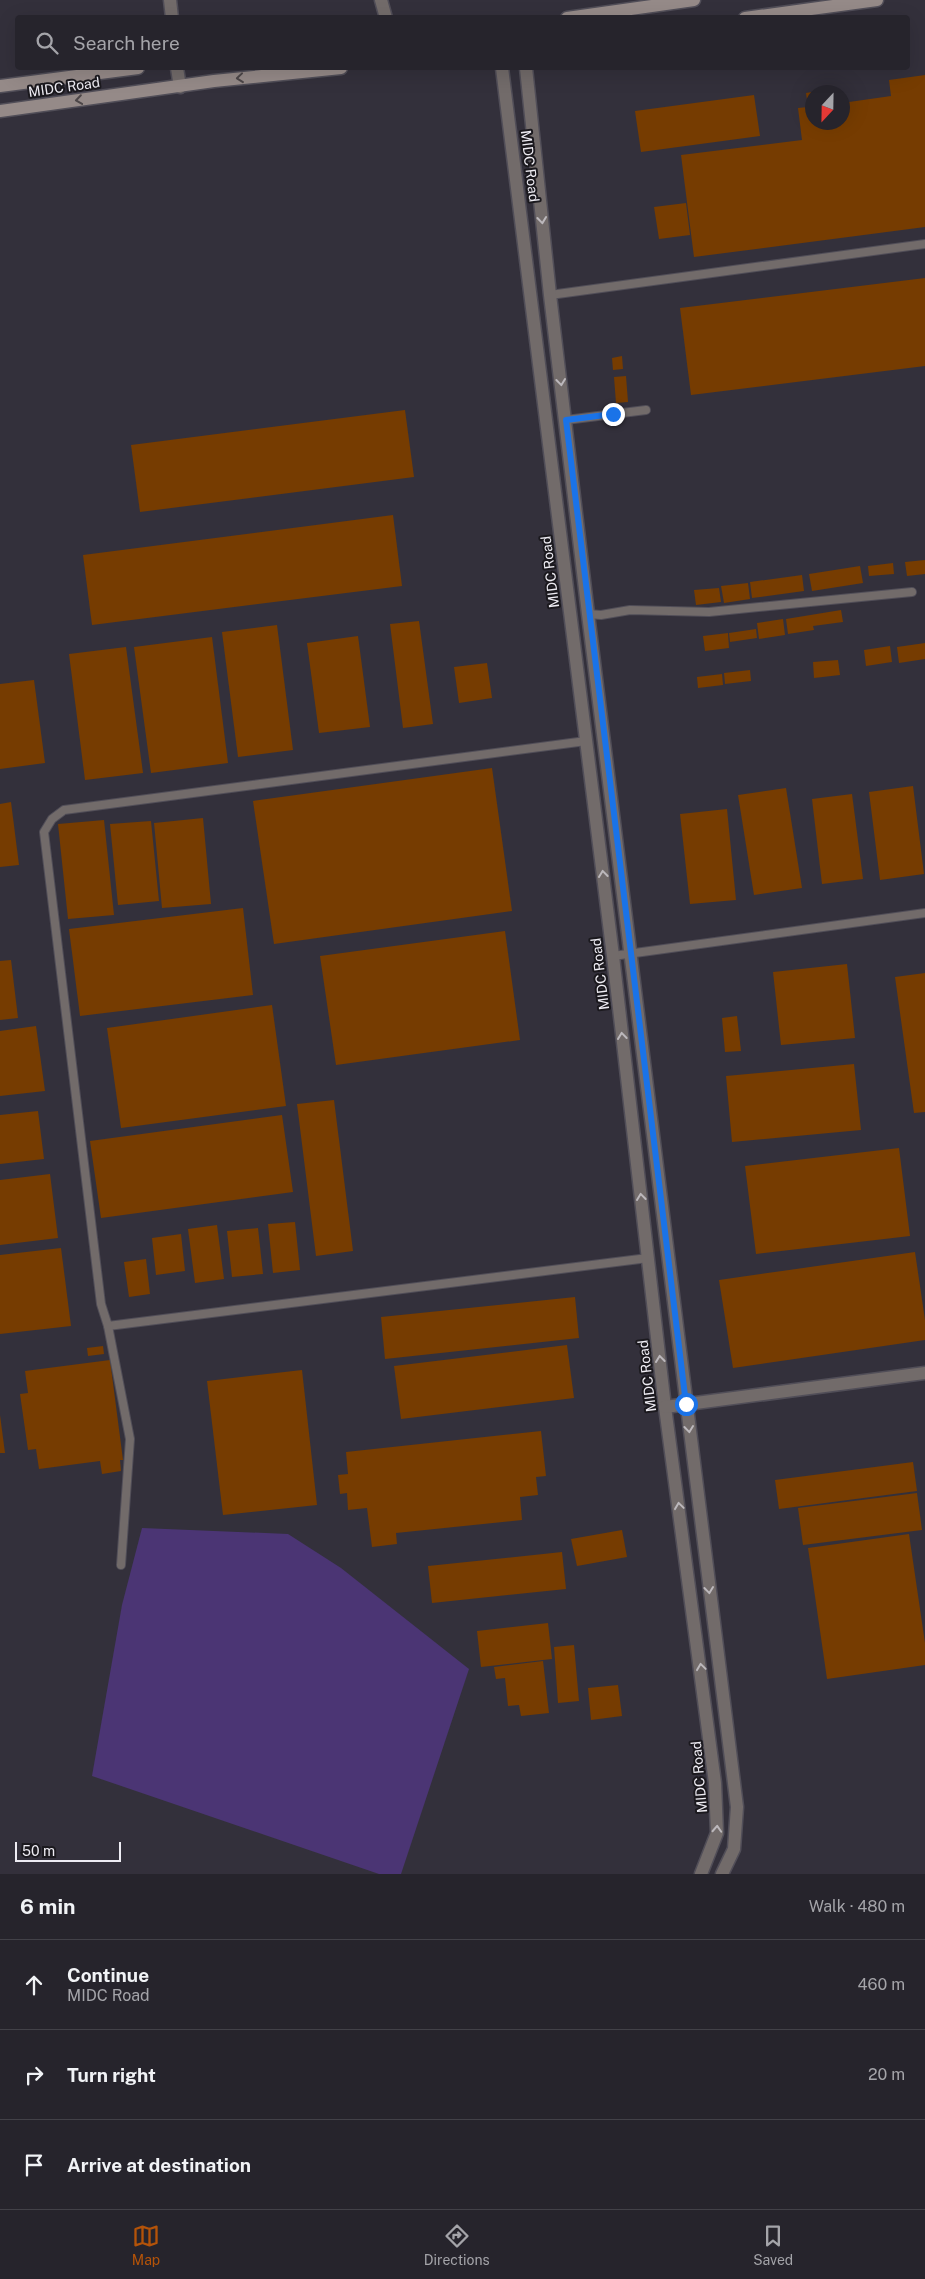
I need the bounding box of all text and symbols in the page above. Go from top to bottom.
search box [15,15,910,70]
icon: search [33,29,61,57]
text: Search here [73,32,180,54]
one-way arrow [236,73,244,84]
street label: MIDC Road [27,74,101,100]
north arrow [805,85,850,130]
one-way arrow [75,94,83,105]
street label: MIDC Road [518,129,542,203]
one-way arrow [536,217,547,225]
one-way arrow [555,378,566,386]
route end [602,403,625,426]
street label: MIDC Road [538,535,562,609]
one-way arrow [598,870,609,878]
street label: MIDC Road [588,937,612,1011]
one-way arrow [617,1031,628,1039]
one-way arrow [636,1193,647,1201]
street label: MIDC Road [635,1339,659,1413]
one-way arrow [655,1354,666,1362]
route start [675,1393,698,1416]
one-way arrow [683,1425,694,1433]
one-way arrow [674,1502,685,1510]
one-way arrow [703,1587,714,1595]
one-way arrow [696,1663,707,1671]
street label: MIDC Road [688,1740,710,1814]
one-way arrow [712,1824,723,1832]
scale bar [15,1839,121,1862]
text: 50 m [22,1843,55,1859]
text: 6 min [20,1894,76,1919]
text: Walk · 480 m [809,1897,905,1916]
text: Continue [67,1964,149,1986]
icon: ahead [20,1971,48,1999]
text: 460 m [858,1975,905,1994]
text: MIDC Road [67,1986,150,2005]
icon: right [20,2061,48,2089]
text: Turn right [67,2064,156,2086]
text: 20 m [868,2065,905,2084]
icon: arrive [20,2151,48,2179]
text: Arrive at destination [67,2154,251,2176]
tab: Map [132,2222,160,2268]
tab: Directions [424,2222,490,2268]
tab: Saved [753,2222,793,2268]

